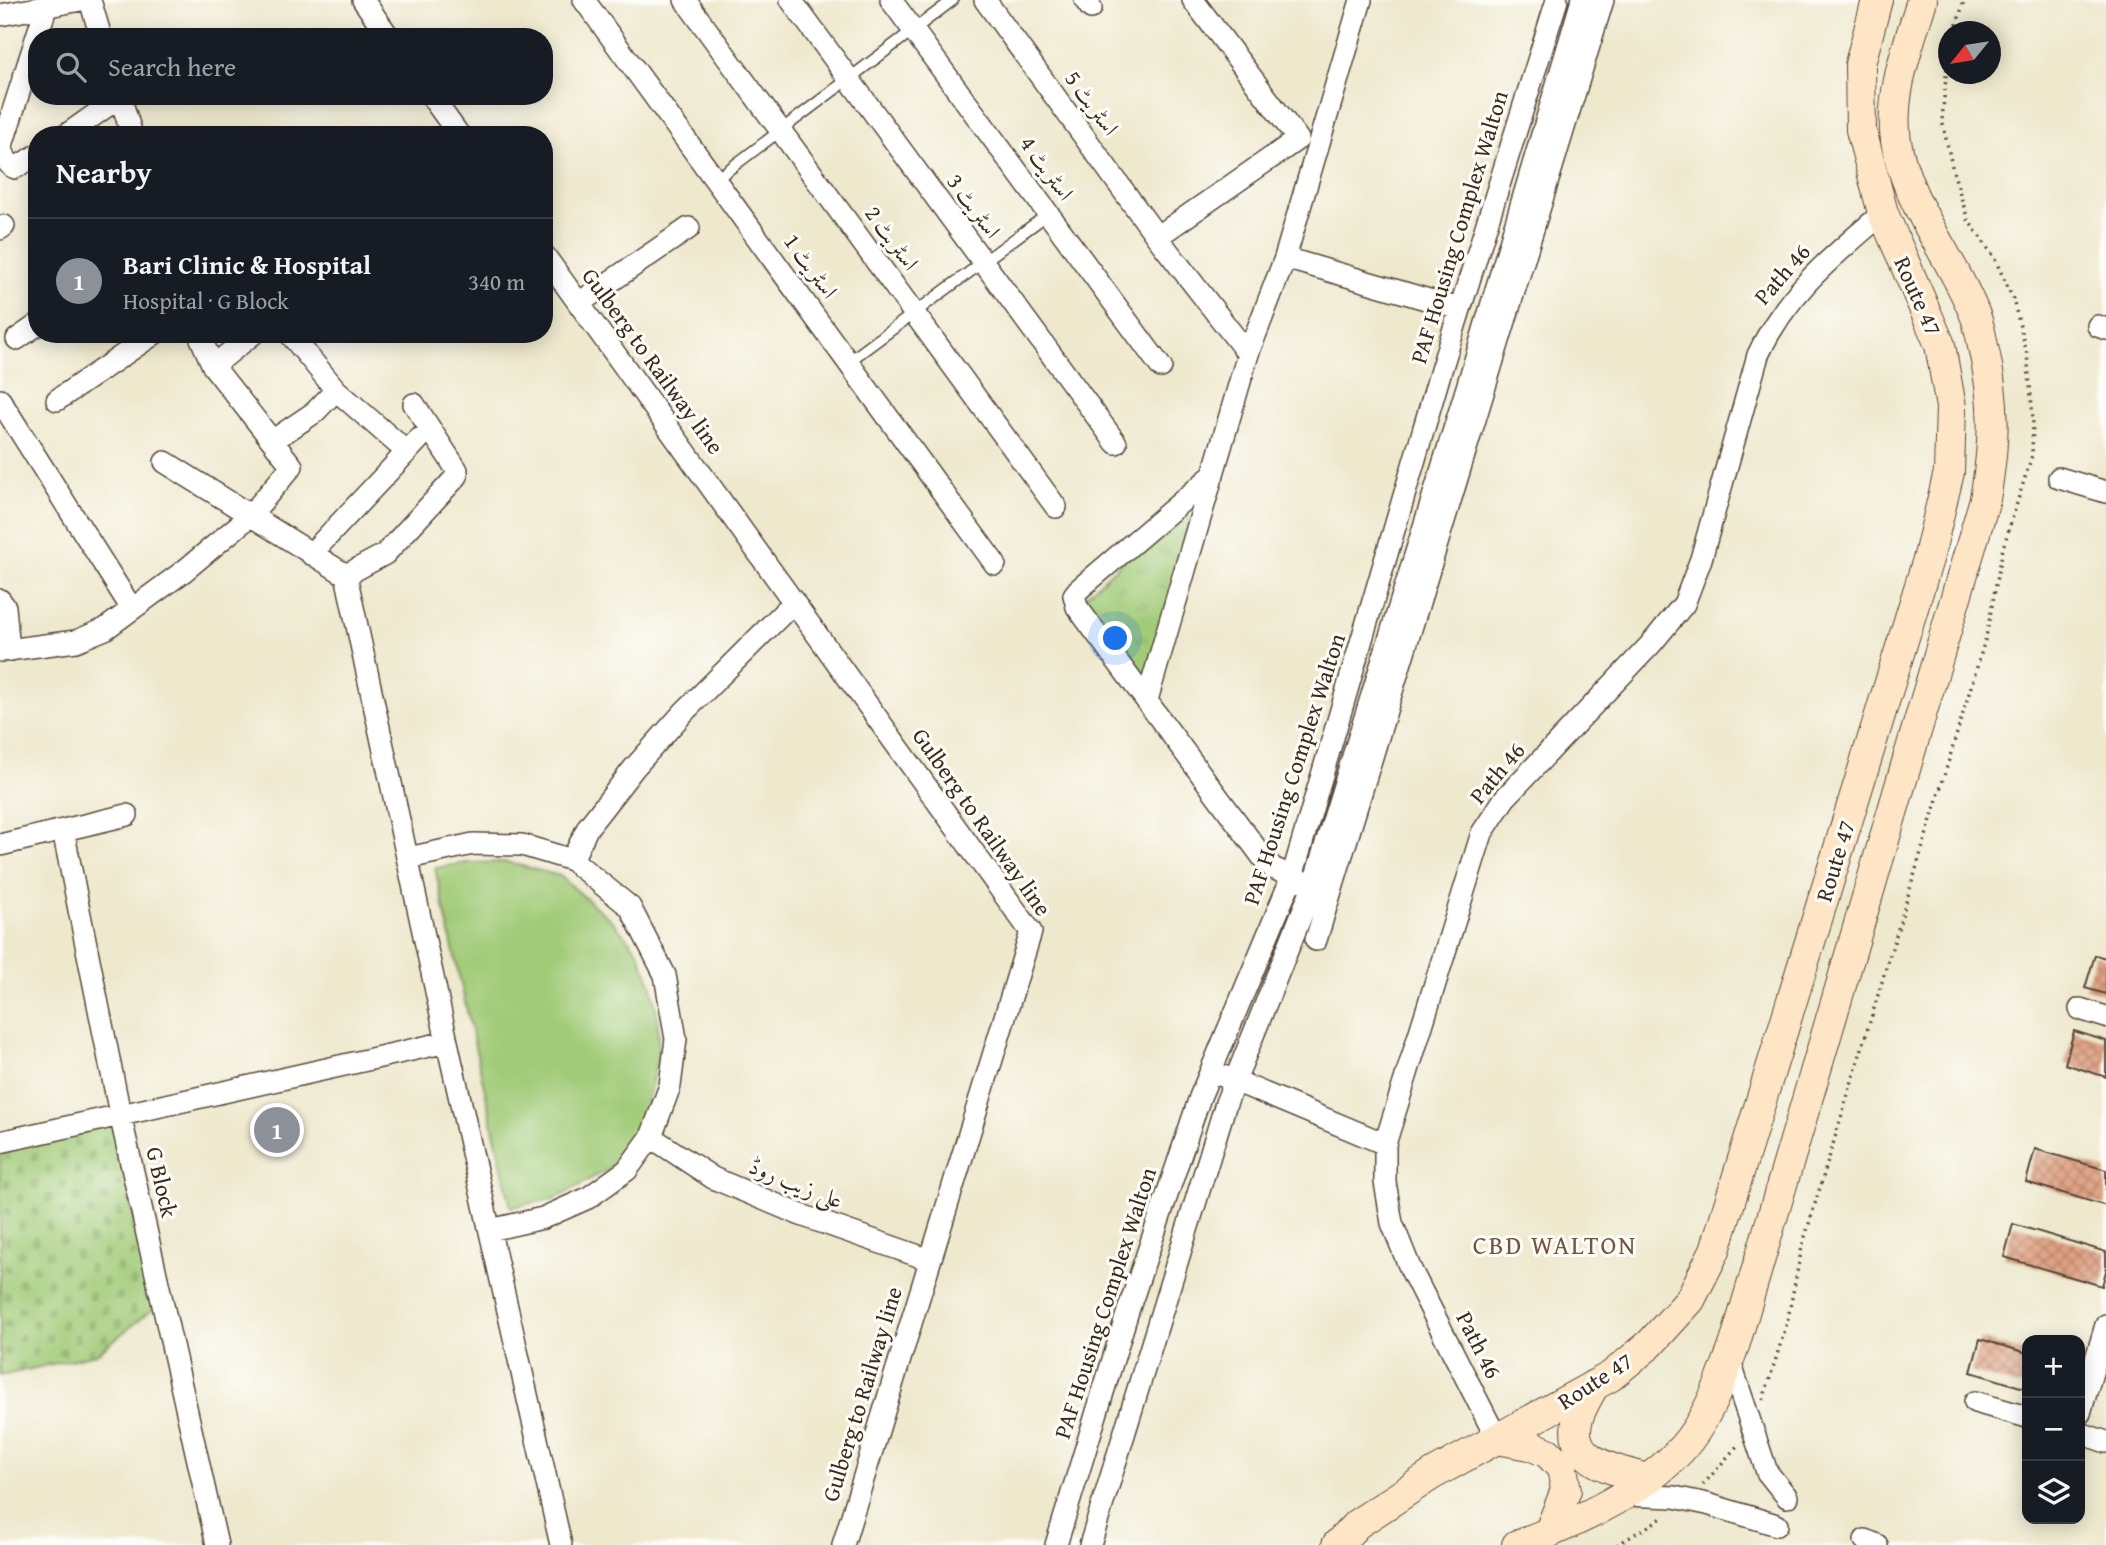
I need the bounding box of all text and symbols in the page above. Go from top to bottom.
north arrow [1938,21,2001,84]
search box [28,28,553,105]
text: Search here [108,47,236,86]
icon: search [52,48,90,86]
street label: اسٹریٹ 5 [1058,63,1127,142]
street label: PAF Housing Complex Walton [1401,86,1516,367]
street label: اسٹریٹ 4 [1013,128,1082,207]
text: Nearby [56,150,152,194]
street label: اسٹریٹ 3 [940,166,1009,245]
street label: اسٹریٹ 2 [858,198,927,277]
street label: اسٹریٹ 1 [777,226,846,305]
street label: Path 46 [1746,236,1818,311]
text: Bari Clinic & Hospital [123,245,371,284]
street label: Route 47 [1886,251,1951,341]
street label: Gulberg to Railway line [574,261,732,461]
text: 1 [73,265,85,298]
text: 340 m [468,265,525,298]
text: Hospital · G Block [123,284,289,317]
your location [1098,621,1132,655]
street label: PAF Housing Complex Walton [1234,629,1353,909]
street label: Gulberg to Railway line [905,721,1060,923]
street label: Path 46 [1461,735,1532,811]
street label: Route 47 [1807,816,1863,906]
pin: 1 [254,1104,300,1156]
street label: G Block [138,1143,187,1221]
street label: علی زیب روڈ [743,1149,848,1218]
street label: PAF Housing Complex Walton [1045,1163,1164,1443]
district label: CBD WALTON [1473,1225,1637,1264]
street label: Gulberg to Railway line [813,1282,910,1505]
street label: Path 46 [1449,1305,1510,1384]
map controls [2022,1335,2085,1524]
button: + [2022,1335,2085,1398]
street label: Route 47 [1551,1344,1639,1417]
button: − [2022,1398,2085,1461]
button: layers [2022,1461,2085,1524]

